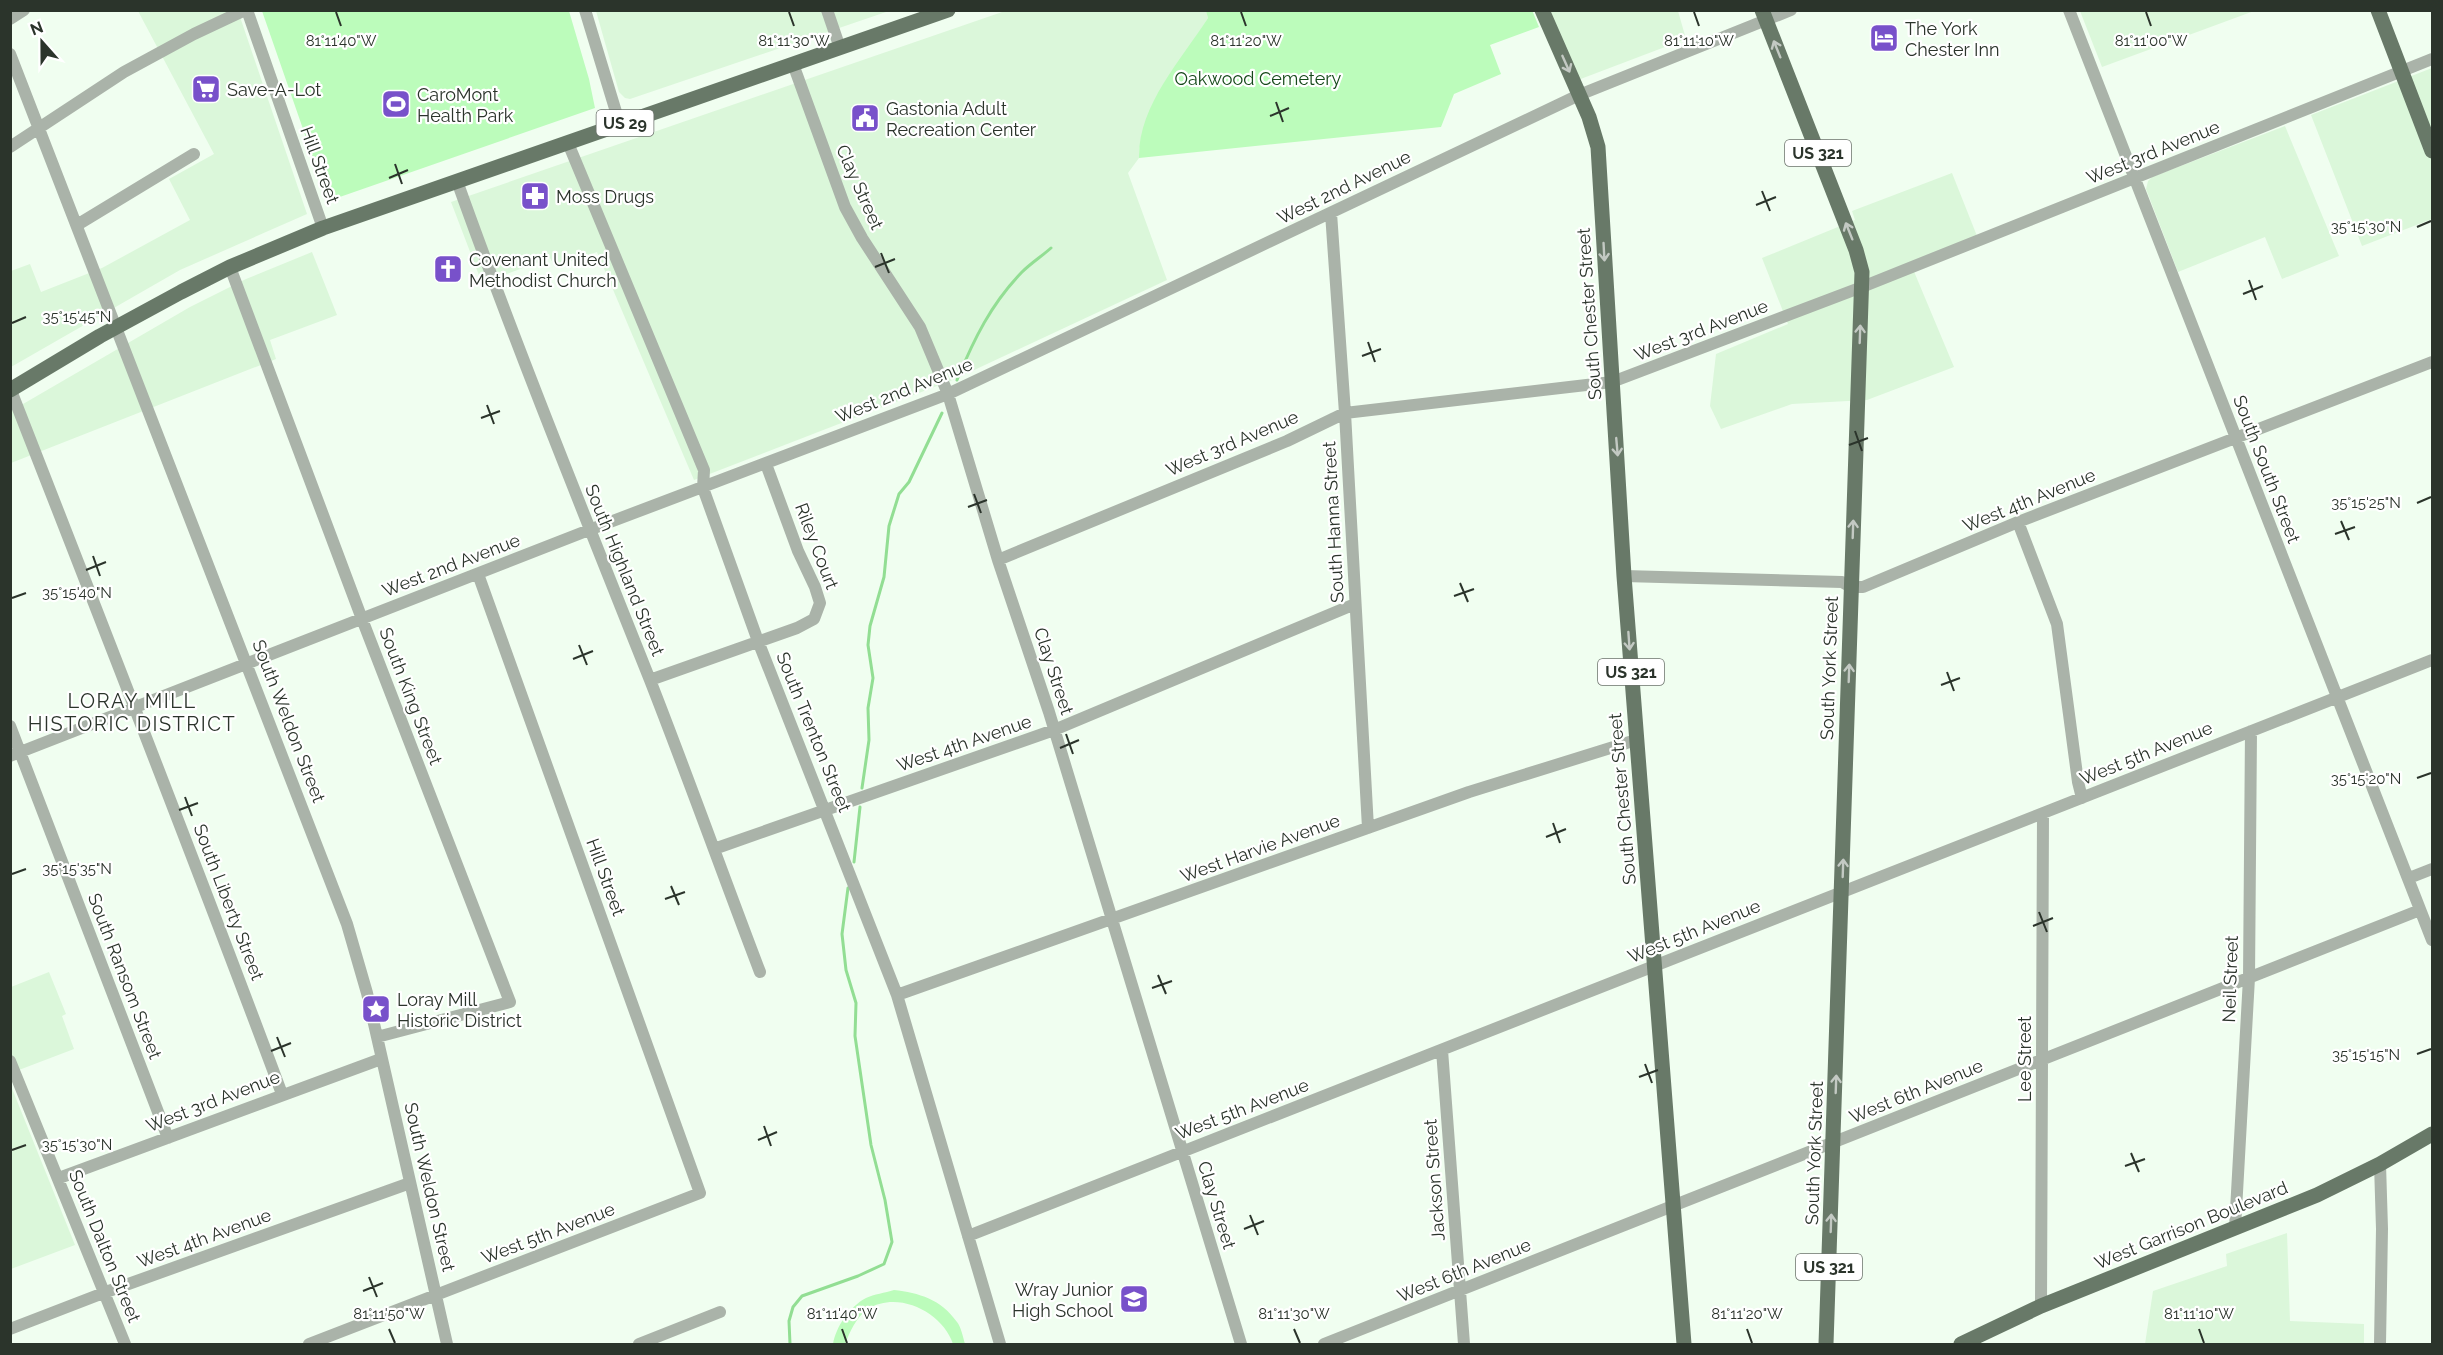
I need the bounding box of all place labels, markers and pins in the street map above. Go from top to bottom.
place label: The York Chester Inn [1905,18,1999,60]
hotel icon: The York Chester Inn [1868,22,1900,54]
supermarket icon: Save-A-Lot [190,73,222,105]
place label: Save-A-Lot [227,79,321,100]
place label: CaroMont Health Park [417,84,514,126]
sports icon: CaroMont Health Park [380,88,412,120]
place label: Gastonia Adult Recreation Center [886,98,1037,140]
public building icon: Gastonia Adult Recreation Center [849,102,881,134]
pharmacy icon: Moss Drugs [519,180,551,212]
place label: Moss Drugs [556,186,654,207]
place label: Covenant United Methodist Church [469,249,617,291]
church icon: Covenant United Methodist Church [432,253,464,285]
place label: Loray Mill Historic District [397,989,522,1031]
place icon: Loray Mill Historic District [360,993,392,1025]
place label: Wray Junior High School [1012,1279,1114,1321]
school or university icon: Wray Junior High School [1118,1283,1150,1315]

